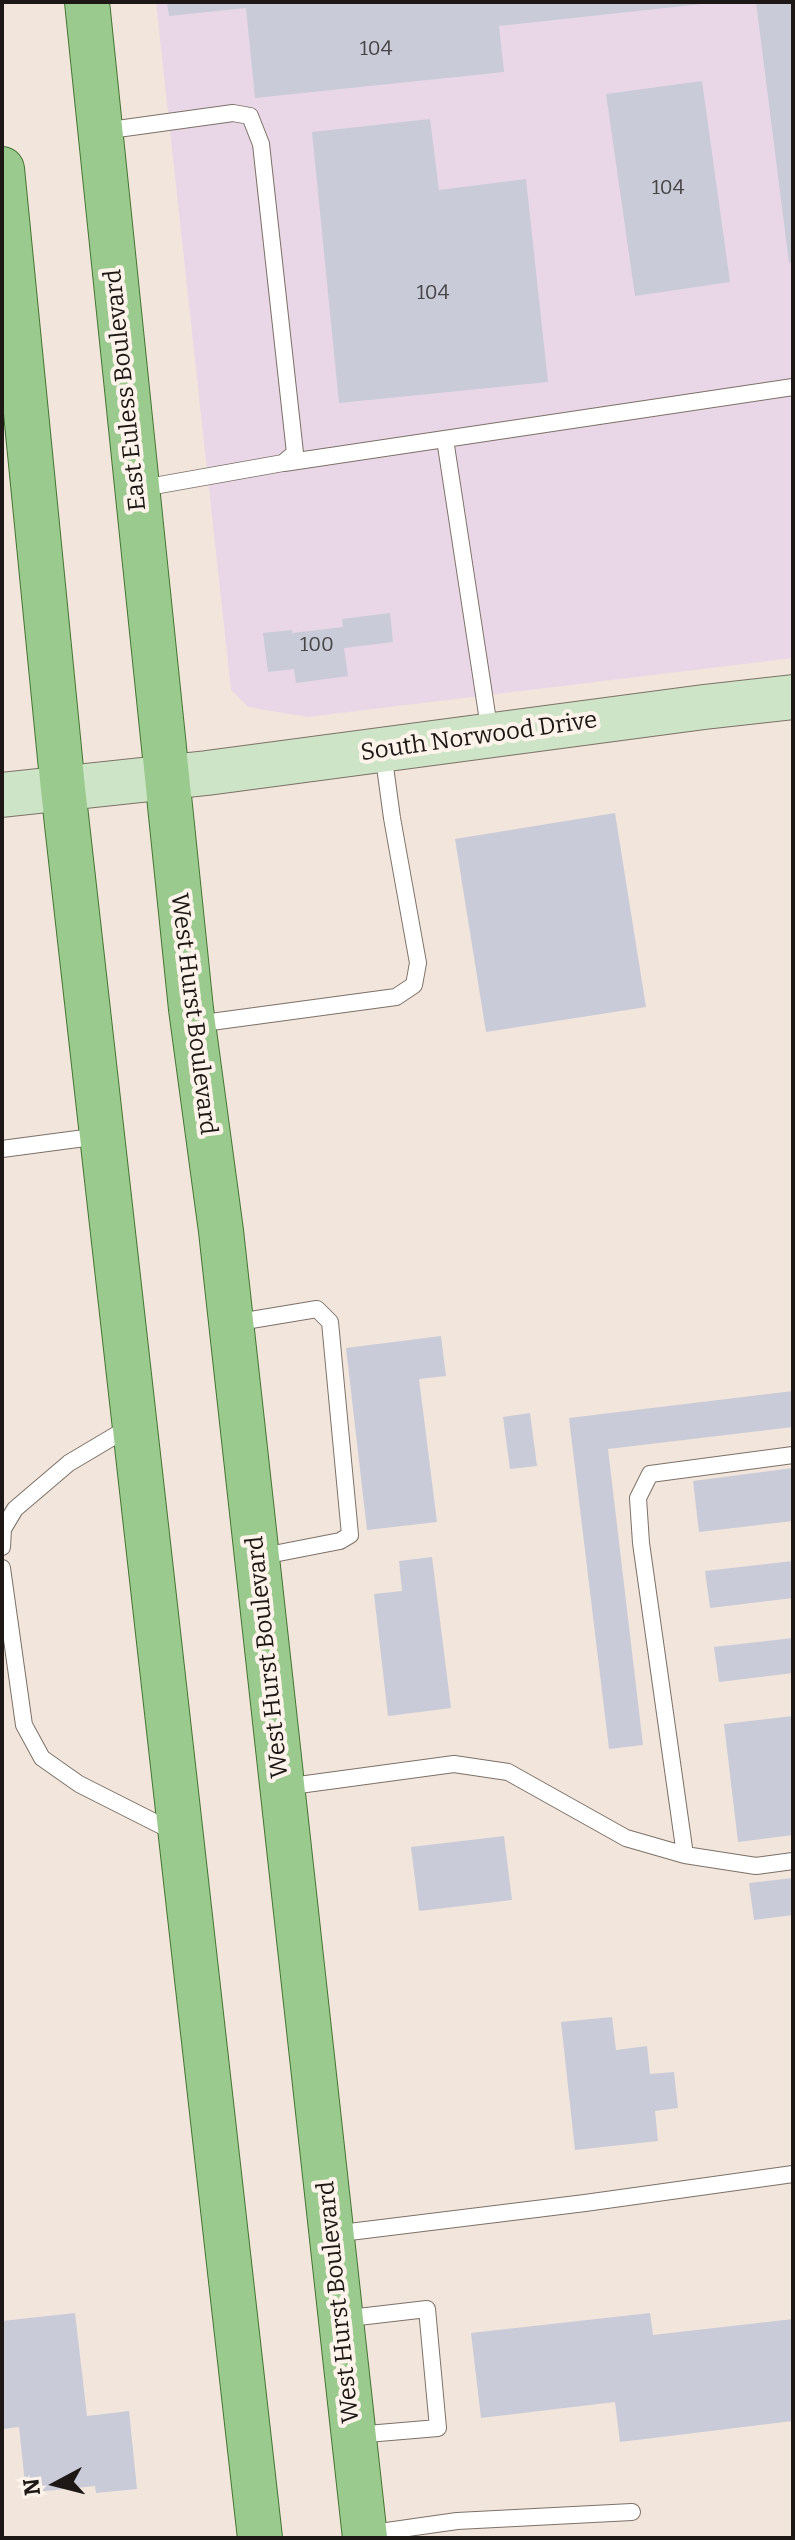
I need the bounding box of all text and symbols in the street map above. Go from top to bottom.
house number: 104 [360,37,392,61]
house number: 104 [652,176,684,200]
street label: East Euless Boulevard [99,268,153,512]
house number: 104 [417,281,449,305]
house number: 100 [300,633,334,657]
street label: South Norwood Drive [359,706,599,768]
street label: West Hurst Boulevard [164,892,222,1136]
street label: West Hurst Boulevard [241,1535,295,1779]
street label: West Hurst Boulevard [312,2180,366,2424]
north arrow [16,2444,96,2524]
text: N [17,2477,46,2497]

